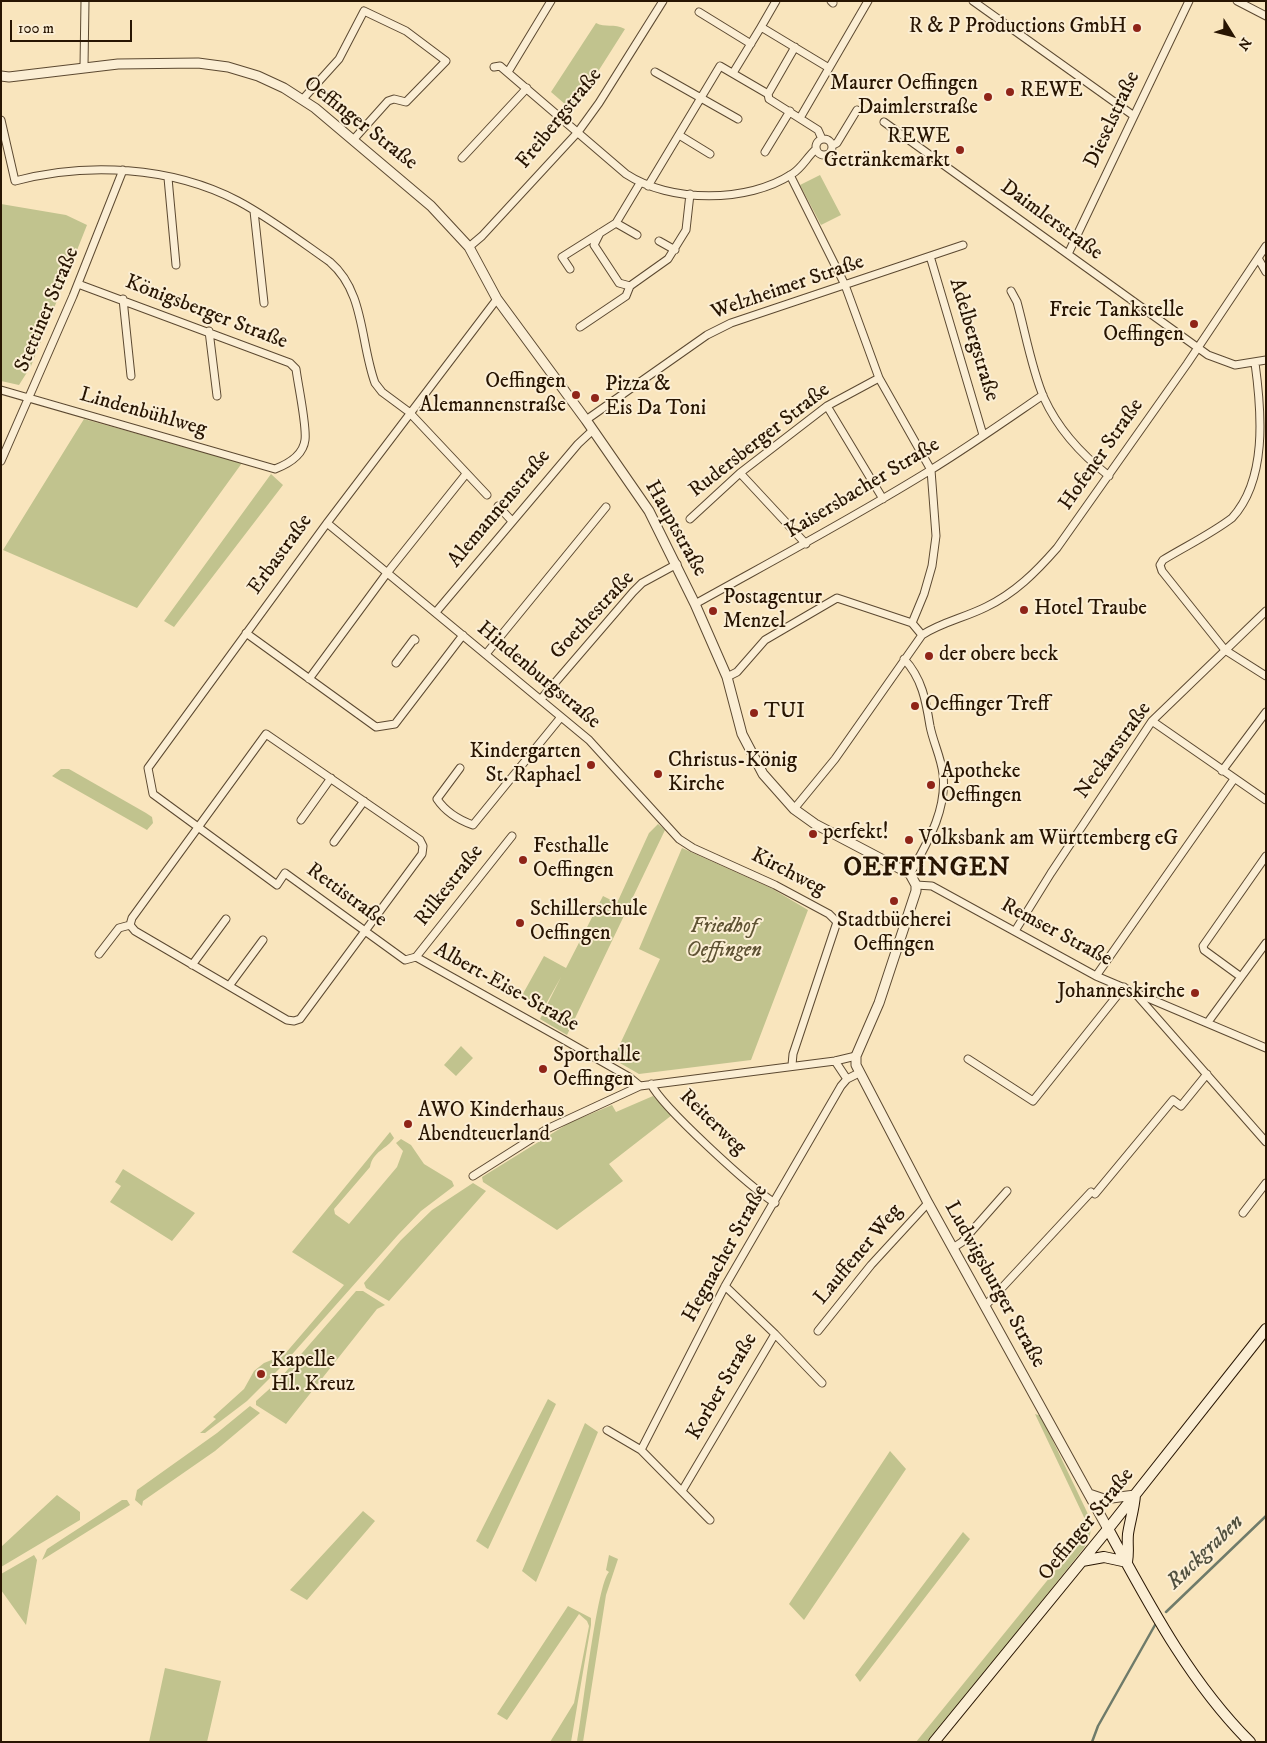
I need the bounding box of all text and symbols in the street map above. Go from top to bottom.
scale bar [12,10,135,42]
north arrow [1207,10,1257,60]
place label: R & P Productions GmbH [909,15,1127,41]
text: 100 m [18,19,54,38]
marker: R & P Productions GmbH [1131,22,1143,34]
text: N [1233,34,1255,54]
street label: Freibergstraße [512,64,608,174]
street label: Dieselstraße [1080,68,1146,172]
street label: Oeffinger Straße [298,72,422,176]
place label: Maurer Oeffingen Daimlerstraße [830,72,978,122]
place label: REWE [1020,79,1083,105]
marker: REWE [1004,86,1016,98]
marker: Maurer Oeffingen Daimlerstraße [982,91,994,103]
place label: REWE Getränkemarkt [824,125,950,175]
marker: REWE Getränkemarkt [954,144,966,156]
street label: Daimlerstraße [995,175,1107,267]
street label: Stettiner Straße [10,244,86,376]
street label: Welzheimer Straße [708,250,868,326]
street label: Königsberger Straße [121,270,291,356]
street label: Adelbergstraße [942,275,1004,405]
place label: Freie Tankstelle Oeffingen [1049,299,1184,349]
marker: Freie Tankstelle Oeffingen [1188,318,1200,330]
place label: Oeffingen Alemannenstraße [420,370,566,420]
place label: Pizza & Eis Da Toni [605,373,706,423]
street label: Rudersberger Straße [685,378,835,504]
street label: Lindenbühlweg [77,383,209,443]
marker: Oeffingen Alemannenstraße [570,389,582,401]
marker: Pizza & Eis Da Toni [589,392,601,404]
street label: Hofener Straße [1054,394,1150,516]
street label: Kaisersbacher Straße [781,433,945,545]
street label: Alemannenstraße [443,445,557,573]
street label: Hauptstraße [638,477,712,581]
street label: Erbastraße [243,510,319,600]
street label: Goethestraße [546,567,640,665]
place label: Postagentur Menzel [723,586,822,636]
place label: Hotel Traube [1034,597,1147,623]
marker: Hotel Traube [1018,604,1030,616]
marker: Postagentur Menzel [707,605,719,617]
street label: Hindenburgstraße [471,617,605,735]
place label: der obere beck [939,643,1058,669]
marker: der obere beck [923,650,935,662]
place label: Oeffinger Treff [925,693,1049,719]
street label: Neckarstraße [1070,698,1158,804]
place label: TUI [764,700,805,726]
marker: Oeffinger Treff [909,700,921,712]
marker: TUI [748,707,760,719]
place label: Kindergarten St. Raphael [470,740,581,790]
place label: Christus-König Kirche [668,749,797,799]
marker: Kindergarten St. Raphael [585,759,597,771]
place label: Apotheke Oeffingen [941,760,1022,810]
marker: Christus-König Kirche [652,768,664,780]
marker: Apotheke Oeffingen [925,779,937,791]
place label: perfekt! [823,821,888,847]
place label: Volksbank am Württemberg eG [919,827,1178,853]
marker: perfekt! [807,828,819,840]
marker: Volksbank am Württemberg eG [903,834,915,846]
place label: Festhalle Oeffingen [533,835,614,885]
street label: Rilkestraße [410,840,490,932]
street label: Kirchweg [747,844,829,902]
marker: Festhalle Oeffingen [517,854,529,866]
district label: OEFFINGEN [842,854,1012,886]
street label: Rettistraße [301,858,391,934]
street label: Remser Straße [996,893,1116,973]
marker: Stadtbücherei Oeffingen [888,895,900,907]
place label: Schillerschule Oeffingen [530,898,648,948]
place label: Stadtbücherei Oeffingen [837,909,951,959]
park label: Friedhof Oeffingen [686,915,762,965]
marker: Schillerschule Oeffingen [514,917,526,929]
street label: Albert-Eise-Straße [429,938,583,1038]
place label: Johanneskirche [1057,980,1185,1006]
marker: Johanneskirche [1189,987,1201,999]
place label: Sporthalle Oeffingen [553,1044,640,1094]
marker: Sporthalle Oeffingen [537,1063,549,1075]
street label: Reiterweg [673,1085,751,1161]
place label: AWO Kinderhaus Abendteuerland [418,1099,564,1149]
marker: AWO Kinderhaus Abendteuerland [402,1118,414,1130]
street label: Hegnacher Straße [678,1181,774,1327]
street label: Ludwigsburger Straße [938,1197,1050,1373]
street label: Lauffener Weg [810,1200,908,1310]
street label: Korber Straße [682,1329,764,1445]
place label: Kapelle Hl. Kreuz [271,1349,355,1399]
marker: Kapelle Hl. Kreuz [255,1368,267,1380]
street label: Oeffinger Straße [1034,1463,1140,1587]
water label: Ruckgraben [1162,1510,1250,1596]

